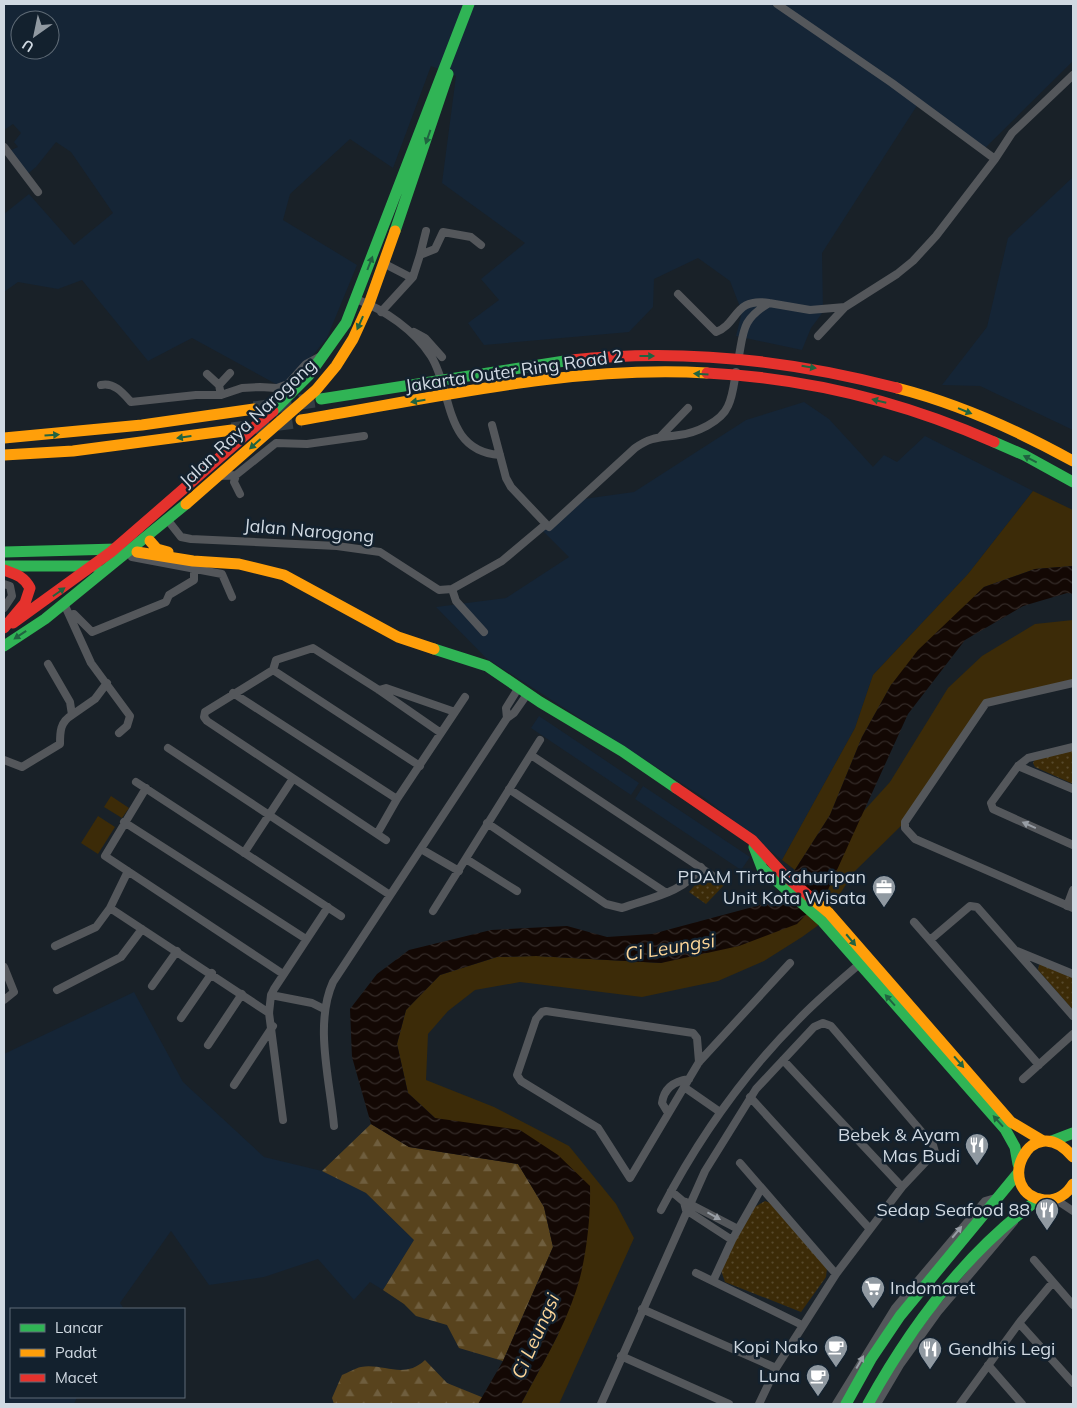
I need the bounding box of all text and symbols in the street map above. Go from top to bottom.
north arrow [10,10,60,60]
text: U [19,36,37,56]
one-way arrow [423,130,431,145]
one-way arrow [366,255,374,270]
one-way arrow [356,316,364,330]
street label: Jakarta Outer Ring Road 2 [404,344,624,397]
one-way arrow [639,352,655,360]
street label: Jalan Raya Narogong [175,353,321,492]
one-way arrow [801,364,817,372]
one-way arrow [693,369,709,377]
one-way arrow [871,397,886,405]
one-way arrow [410,398,426,406]
one-way arrow [958,407,972,415]
one-way arrow [45,430,61,438]
one-way arrow [175,433,191,441]
one-way arrow [249,438,261,450]
one-way arrow [1023,454,1038,463]
street label: Jalan Narogong [243,513,375,548]
one-way arrow [52,587,66,597]
one-way arrow [14,630,27,640]
one-way arrow [1022,820,1036,828]
place label: PDAM Tirta Kahuripan Unit Kota Wisata [678,865,866,909]
office icon: PDAM Tirta Kahuripan Unit Kota Wisata [871,874,897,908]
water label: Ci Leungsi [623,928,717,966]
one-way arrow [846,934,857,947]
one-way arrow [884,994,895,1007]
one-way arrow [953,1056,964,1069]
one-way arrow [992,1116,1004,1128]
place label: Bebek & Ayam Mas Budi [838,1123,960,1167]
restaurant icon: Bebek & Ayam Mas Budi [964,1132,990,1166]
restaurant icon: Sedap Seafood 88 [1034,1197,1060,1231]
place label: Sedap Seafood 88 [877,1198,1030,1221]
one-way arrow [707,1211,720,1220]
one-way arrow [952,1226,963,1239]
supermarket icon: Indomaret [860,1275,886,1309]
place label: Indomaret [890,1276,975,1299]
water label: Ci Leungsi [506,1289,565,1382]
legend [10,1308,185,1398]
text: Lancar [55,1318,103,1337]
cafe icon: Kopi Nako [823,1334,849,1368]
place label: Kopi Nako [733,1335,818,1358]
restaurant icon: Gendhis Legi [917,1336,943,1370]
place label: Gendhis Legi [948,1337,1055,1360]
text: Padat [55,1343,97,1362]
one-way arrow [856,1355,865,1368]
cafe icon: Luna [805,1363,831,1397]
place label: Luna [759,1364,800,1387]
text: Macet [55,1368,98,1387]

